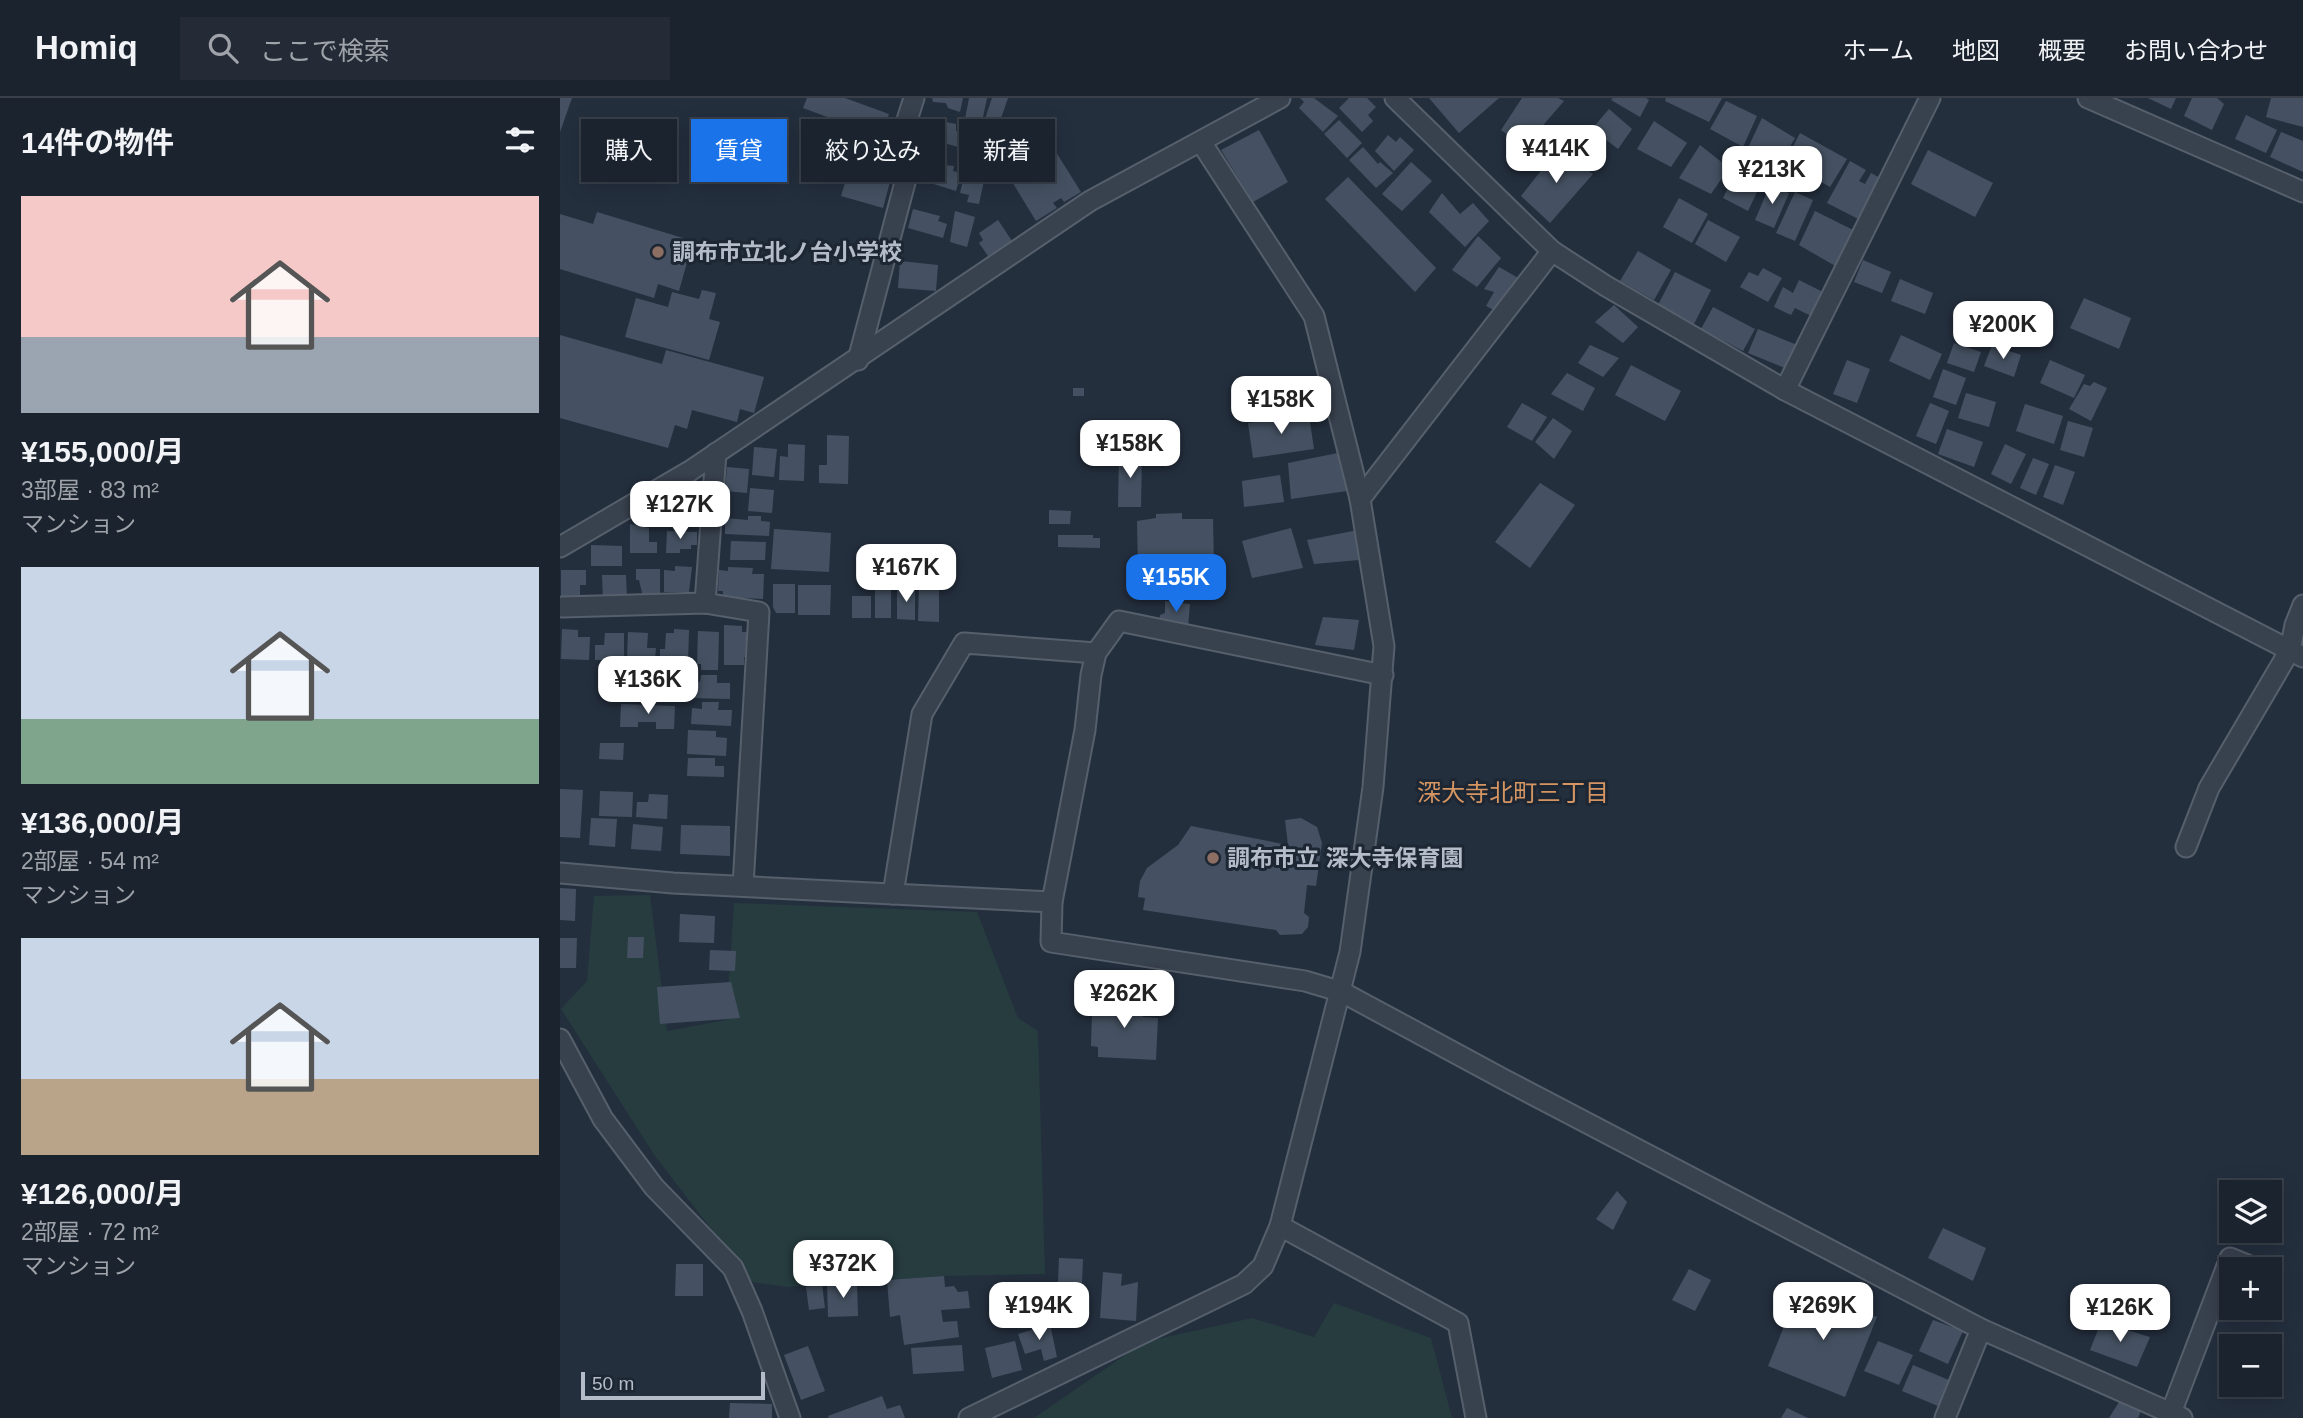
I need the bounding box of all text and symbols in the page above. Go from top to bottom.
search box [180,17,670,80]
text: Homiq [35,29,138,66]
icon: search [204,29,242,67]
text: ここで検索 [260,36,390,66]
text: ホーム [1843,37,1914,64]
text: 地図 [1952,37,2000,64]
text: 概要 [2038,37,2086,64]
text: お問い合わせ [2124,37,2268,64]
chip: 購入 [581,119,677,182]
chip: 賃貸 [691,119,787,182]
chip: 絞り込み [801,119,945,182]
chip: 新着 [959,119,1055,182]
icon: filters [501,121,539,159]
text: 14件の物件 [21,126,174,159]
pin: ¥414K [1507,126,1605,185]
text: ¥414K [1522,135,1590,161]
pin: ¥213K [1723,146,1821,206]
text: ¥213K [1738,156,1806,182]
place label: 調布市立北ノ台小学校 [672,239,902,265]
icon: home [217,242,343,368]
marker: 調布市立北ノ台小学校 [650,244,666,260]
pin: ¥200K [1954,302,2052,361]
text: ¥200K [1969,311,2037,337]
pin: ¥158K [1232,376,1330,436]
text: ¥158K [1247,386,1315,412]
pin: ¥158K [1081,420,1179,480]
text: ¥158K [1096,430,1164,456]
text: ¥155,000/月 [21,435,184,468]
text: 3部屋 · 83 m² [21,477,159,503]
pin: ¥127K [631,482,729,541]
text: ¥127K [646,491,714,517]
text: マンション [21,511,136,537]
pin: ¥167K [857,545,955,604]
text: ¥167K [872,554,940,580]
pin: ¥155K [1127,554,1225,614]
text: ¥155K [1142,564,1210,590]
icon: home [217,613,343,739]
pin: ¥136K [599,656,697,716]
text: ¥136K [614,666,682,692]
district label: 深大寺北町三丁目 [1417,779,1609,806]
text: ¥136,000/月 [21,806,184,839]
place label: 調布市立 深大寺保育園 [1227,845,1463,871]
text: 2部屋 · 54 m² [21,848,159,874]
marker: 調布市立 深大寺保育園 [1205,850,1221,866]
text: マンション [21,882,136,908]
pin: ¥262K [1075,970,1173,1030]
text: ¥262K [1090,980,1158,1006]
icon: home [217,984,343,1110]
text: ¥126,000/月 [21,1177,184,1210]
map controls [2219,1180,2282,1397]
button: layers [2219,1180,2282,1243]
text: 2部屋 · 72 m² [21,1219,159,1245]
pin: ¥372K [794,1240,892,1300]
text: ¥372K [809,1250,877,1276]
text: マンション [21,1253,136,1279]
button: + [2219,1257,2282,1320]
pin: ¥194K [990,1282,1088,1342]
pin: ¥269K [1774,1282,1872,1342]
pin: ¥126K [2071,1284,2169,1344]
text: ¥194K [1005,1292,1073,1318]
text: ¥269K [1789,1292,1857,1318]
text: ¥126K [2086,1294,2154,1320]
button: − [2219,1334,2282,1397]
scale bar [581,1369,765,1401]
text: 50 m [592,1373,634,1394]

